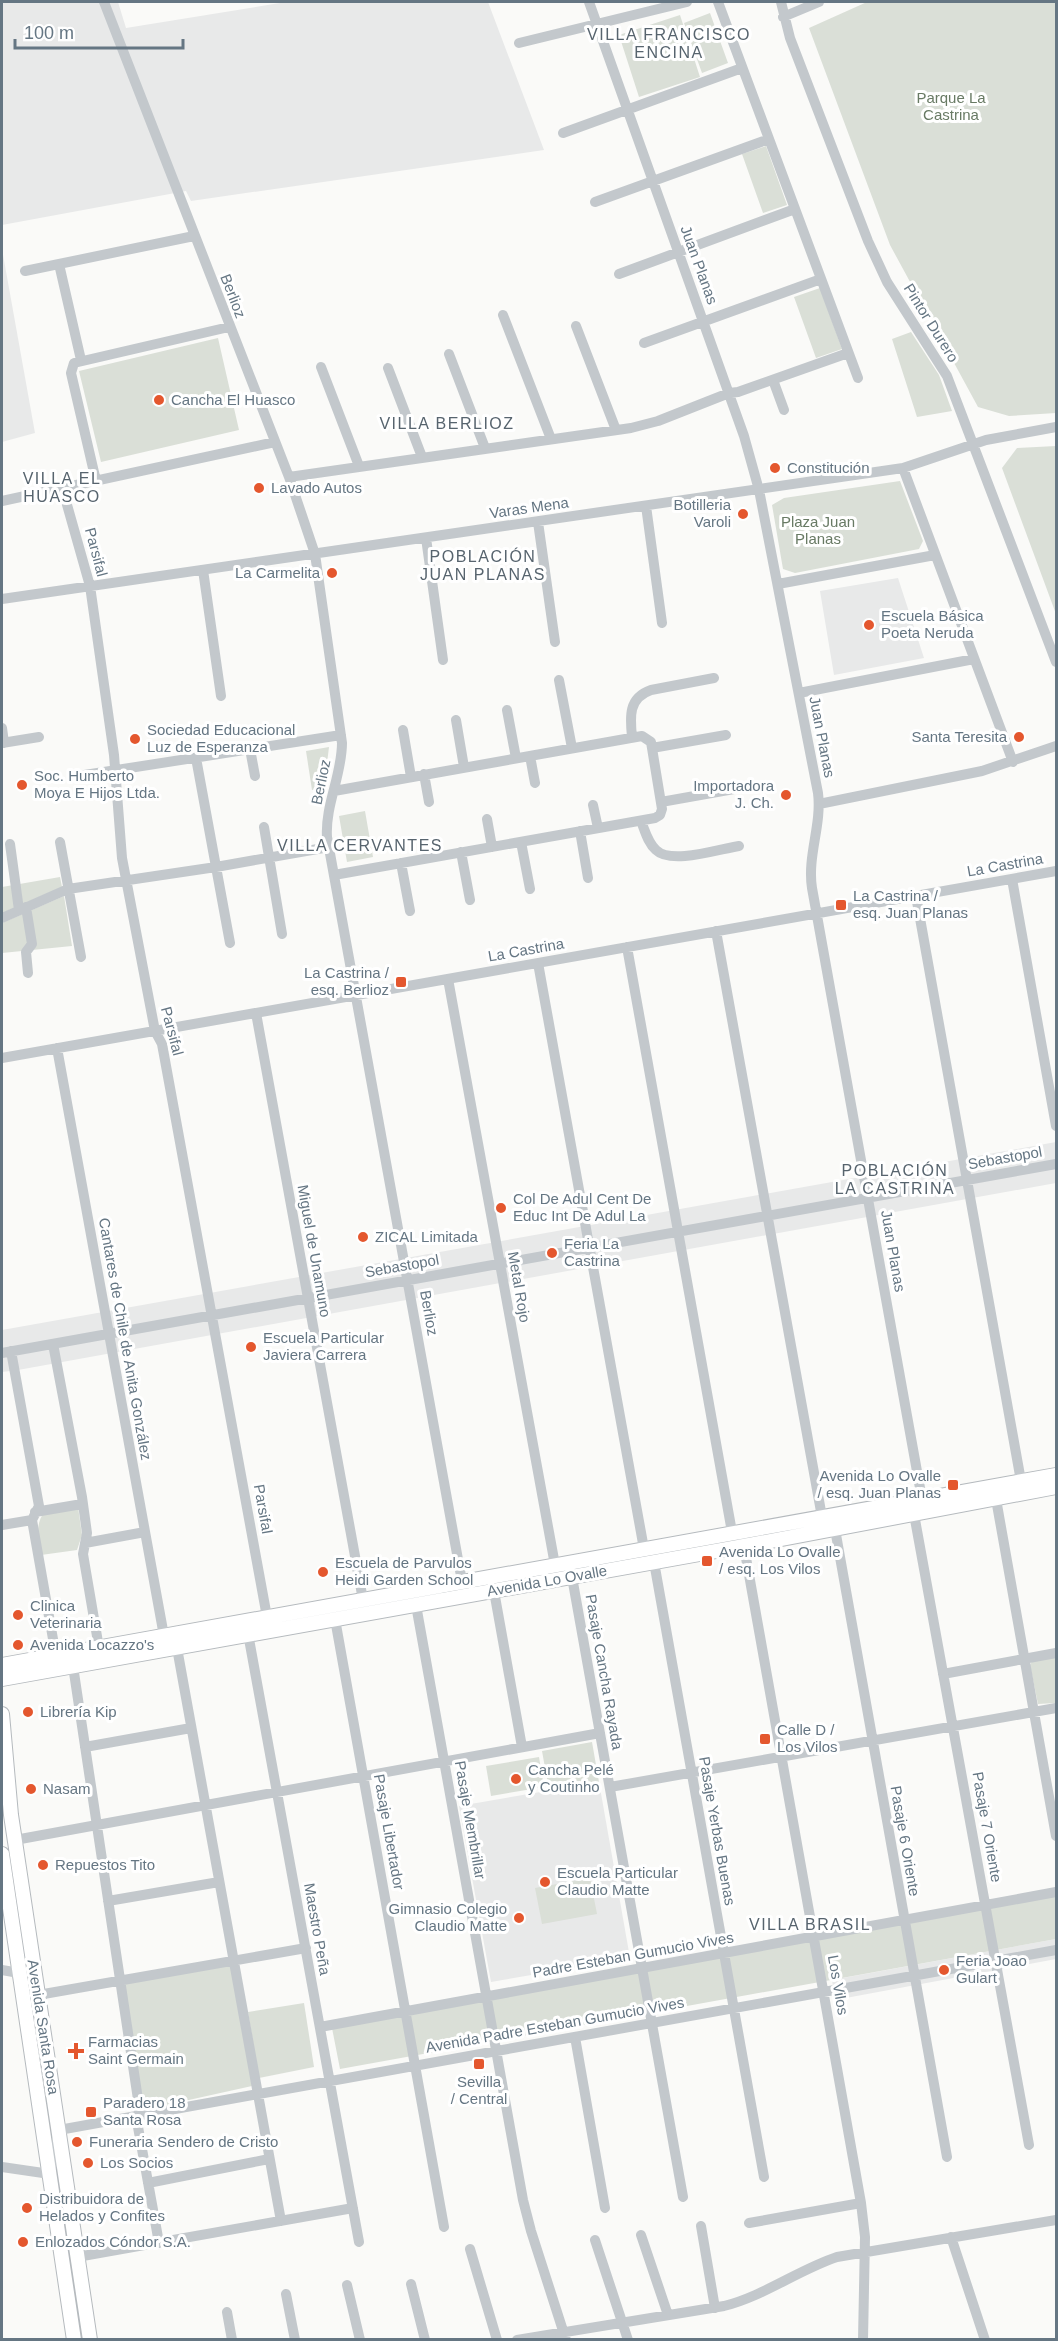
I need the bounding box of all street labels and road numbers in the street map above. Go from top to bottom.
street label: Juan Planas [677,223,722,307]
street label: Berlioz [217,271,250,320]
street label: Pintor Durero [901,280,962,365]
street label: Varas Mena [488,493,570,521]
street label: Parsifal [82,526,111,578]
street label: Juan Planas [806,695,839,779]
street label: Berlioz [307,758,334,806]
street label: La Castrina [966,849,1045,880]
street label: La Castrina [487,934,566,965]
street label: Parsifal [158,1005,187,1057]
street label: Sebastopol [966,1143,1043,1172]
street label: Miguel de Unamuno [294,1183,335,1318]
street label: Juan Planas [878,1209,909,1293]
street label: Cantares de Chile de Anita González [96,1216,155,1462]
street label: Metal Rojo [505,1250,534,1324]
street label: Sebastopol [363,1251,440,1280]
street label: Berlioz [417,1289,442,1337]
street label: Parsifal [251,1483,276,1535]
street label: Avenida Lo Ovalle [486,1562,608,1599]
street label: Pasaje Cancha Rayada [582,1593,627,1752]
street label: Pasaje Yerbas Buenas [696,1755,739,1907]
street label: Pasaje Membrillar [452,1759,489,1881]
street label: Pasaje 7 Oriente [969,1770,1006,1883]
street label: Pasaje Libertador [371,1773,408,1891]
street label: Pasaje 6 Oriente [887,1784,924,1897]
street label: Maestro Peña [301,1881,334,1977]
street label: Padre Esteban Gumucio Vives [531,1928,735,1981]
street label: Los Vilos [825,1954,852,2016]
street label: Avenida Santa Rosa [24,1958,63,2096]
street label: Avenida Padre Esteban Gumucio Vives [424,1993,685,2056]

